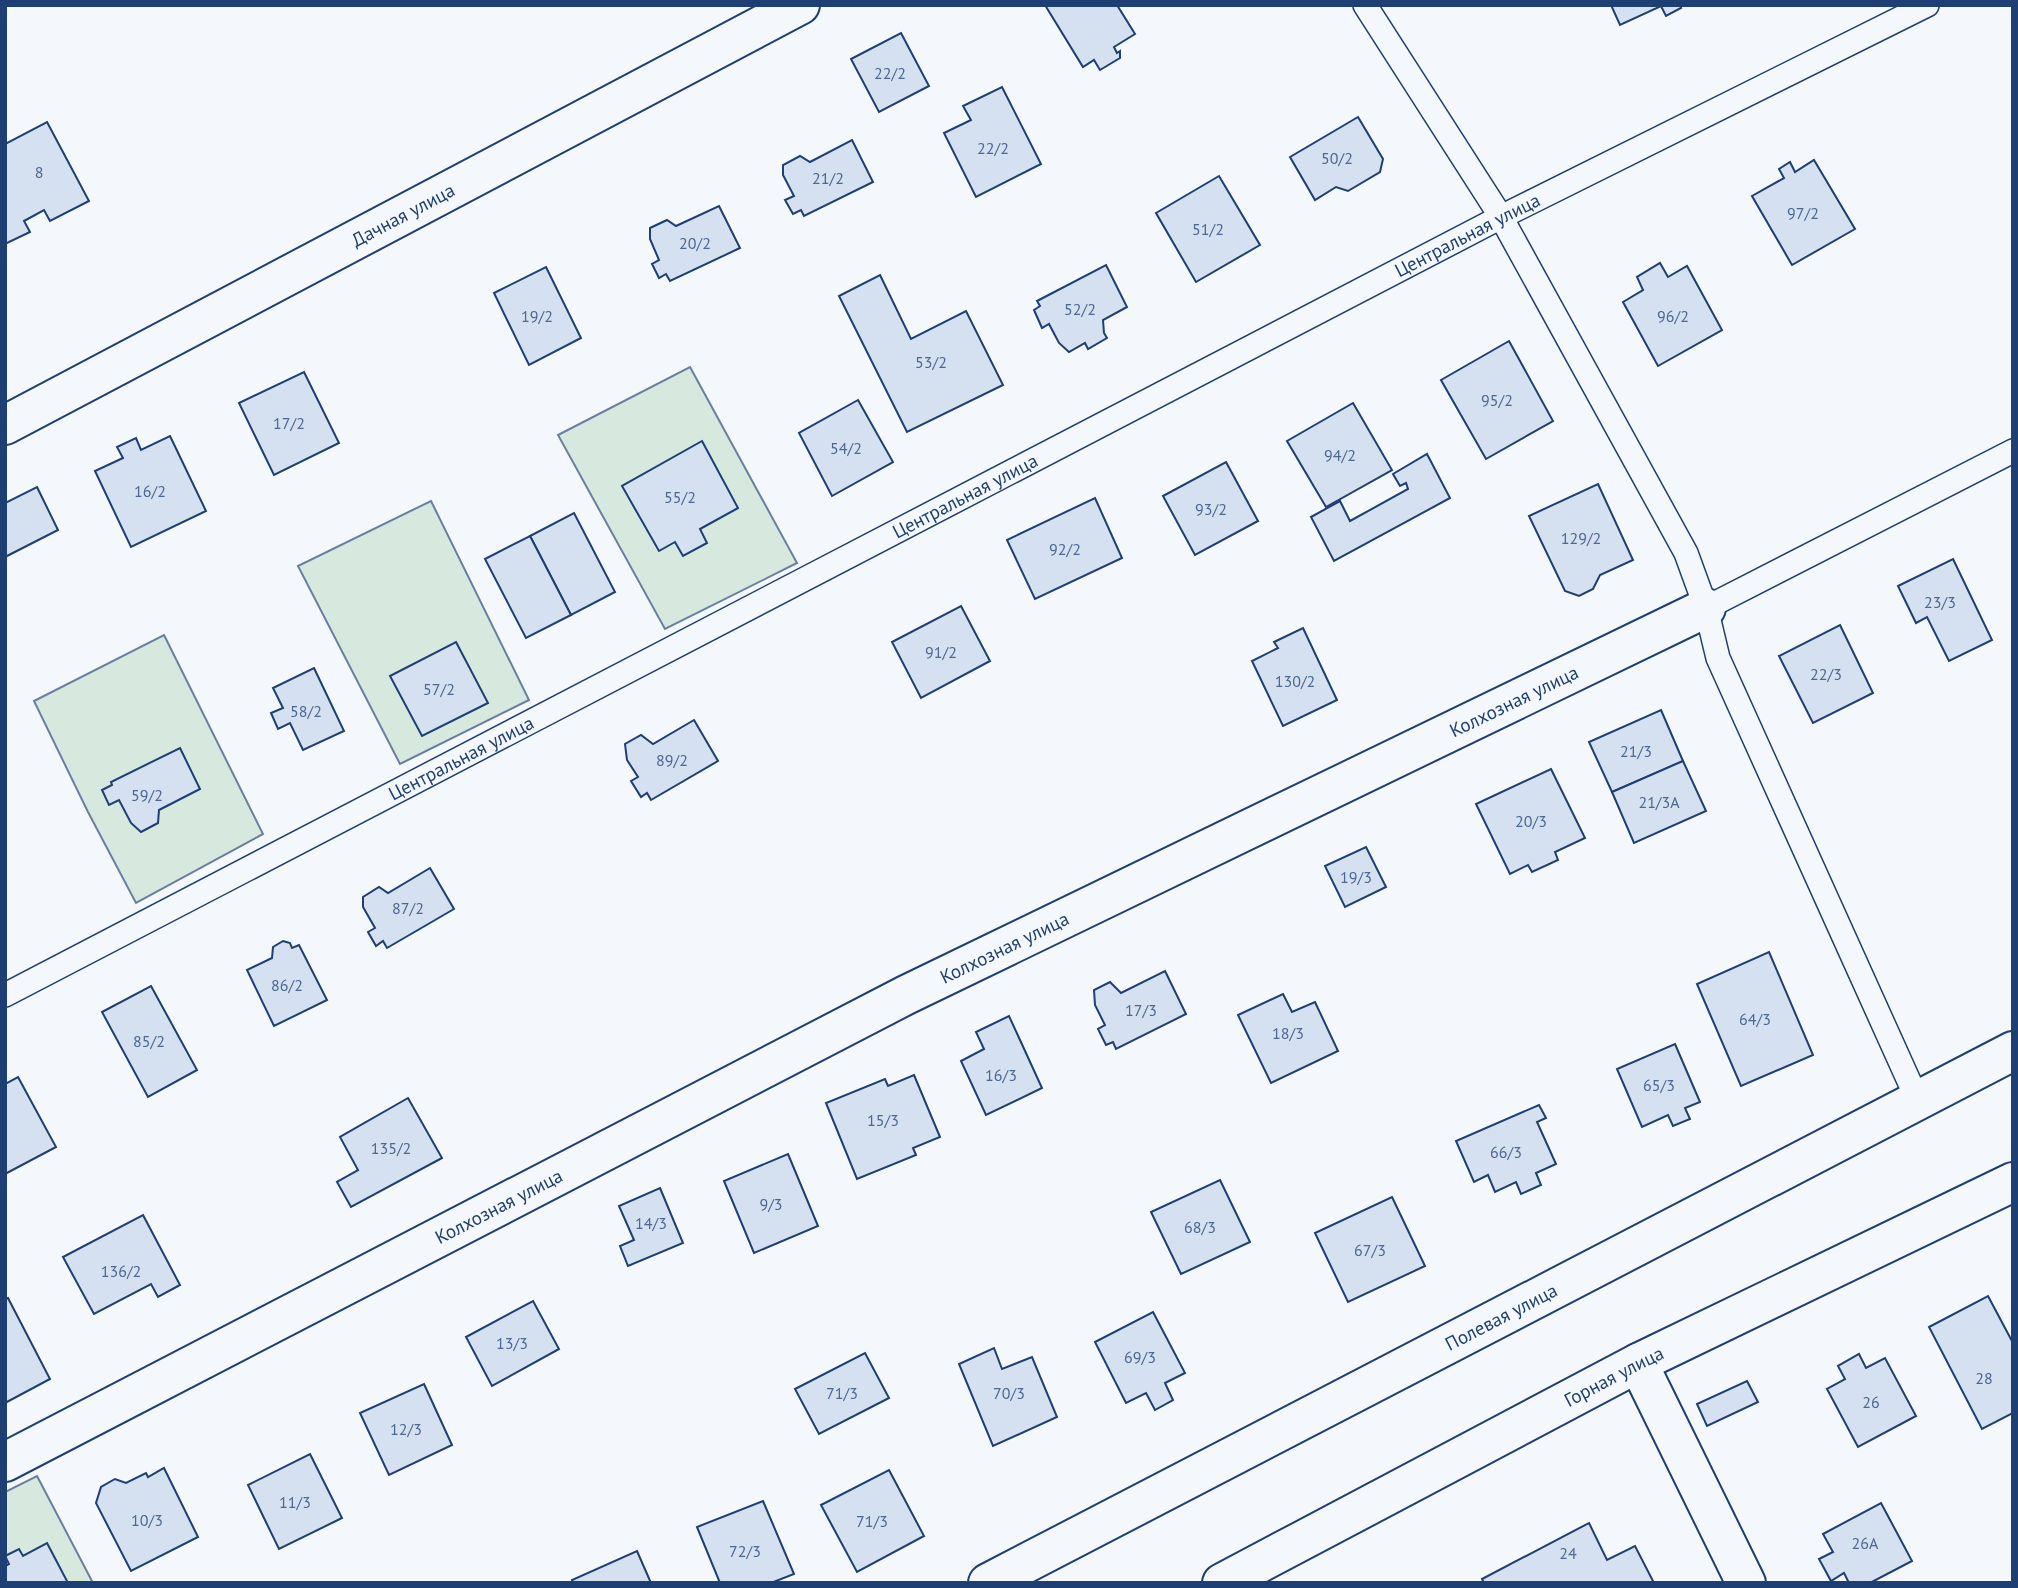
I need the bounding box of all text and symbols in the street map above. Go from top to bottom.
house number: 22/2 [874,63,906,83]
house number: 22/2 [977,138,1009,158]
house number: 50/2 [1321,148,1353,168]
house number: 8 [35,162,43,182]
house number: 21/2 [812,168,844,188]
street label: Дачная улица [347,178,459,252]
street label: Центральная улица [1390,188,1544,282]
house number: 97/2 [1787,203,1819,223]
house number: 51/2 [1192,219,1224,239]
house number: 20/2 [679,233,711,253]
house number: 52/2 [1064,299,1096,319]
house number: 19/2 [521,306,553,326]
house number: 96/2 [1657,306,1689,326]
house number: 53/2 [915,352,947,372]
house number: 95/2 [1481,390,1513,410]
house number: 17/2 [273,413,305,433]
house number: 54/2 [830,438,862,458]
house number: 94/2 [1324,445,1356,465]
street label: Центральная улица [888,448,1042,543]
house number: 16/2 [134,481,166,501]
house number: 55/2 [664,487,696,507]
house number: 93/2 [1195,499,1227,519]
house number: 129/2 [1561,528,1601,548]
house number: 92/2 [1049,539,1081,559]
house number: 23/3 [1924,592,1956,612]
house number: 91/2 [925,642,957,662]
street label: Колхозная улица [1445,660,1582,742]
house number: 22/3 [1810,664,1842,684]
house number: 130/2 [1275,671,1315,691]
house number: 57/2 [423,679,455,699]
house number: 58/2 [290,701,322,721]
street label: Центральная улица [384,710,538,806]
house number: 21/3 [1620,741,1652,761]
house number: 89/2 [656,750,688,770]
house number: 59/2 [131,785,163,805]
house number: 21/3А [1638,792,1680,812]
house number: 20/3 [1515,811,1547,831]
house number: 19/3 [1340,867,1372,887]
house number: 87/2 [392,898,424,918]
street label: Колхозная улица [936,906,1073,989]
house number: 86/2 [271,975,303,995]
house number: 17/3 [1125,1000,1157,1020]
house number: 64/3 [1739,1009,1771,1029]
house number: 18/3 [1272,1023,1304,1043]
house number: 85/2 [133,1031,165,1051]
house number: 16/3 [985,1065,1017,1085]
house number: 65/3 [1643,1075,1675,1095]
house number: 15/3 [867,1110,899,1130]
house number: 135/2 [371,1138,411,1158]
house number: 66/3 [1490,1142,1522,1162]
street label: Колхозная улица [431,1163,566,1249]
house number: 9/3 [759,1194,783,1214]
house number: 14/3 [635,1213,667,1233]
house number: 68/3 [1184,1217,1216,1237]
house number: 67/3 [1354,1240,1386,1260]
house number: 136/2 [101,1261,141,1281]
street label: Полевая улица [1441,1278,1561,1356]
house number: 13/3 [496,1333,528,1353]
street label: Горная улица [1560,1340,1667,1412]
house number: 69/3 [1124,1347,1156,1367]
house number: 28 [1975,1368,1993,1388]
house number: 71/3 [826,1383,858,1403]
house number: 70/3 [993,1383,1025,1403]
house number: 26 [1862,1392,1880,1412]
house number: 12/3 [390,1419,422,1439]
house number: 11/3 [279,1492,311,1512]
house number: 10/3 [131,1510,163,1530]
house number: 71/3 [856,1511,888,1531]
house number: 26А [1852,1533,1879,1553]
house number: 72/3 [729,1541,761,1561]
house number: 24 [1559,1543,1577,1563]

